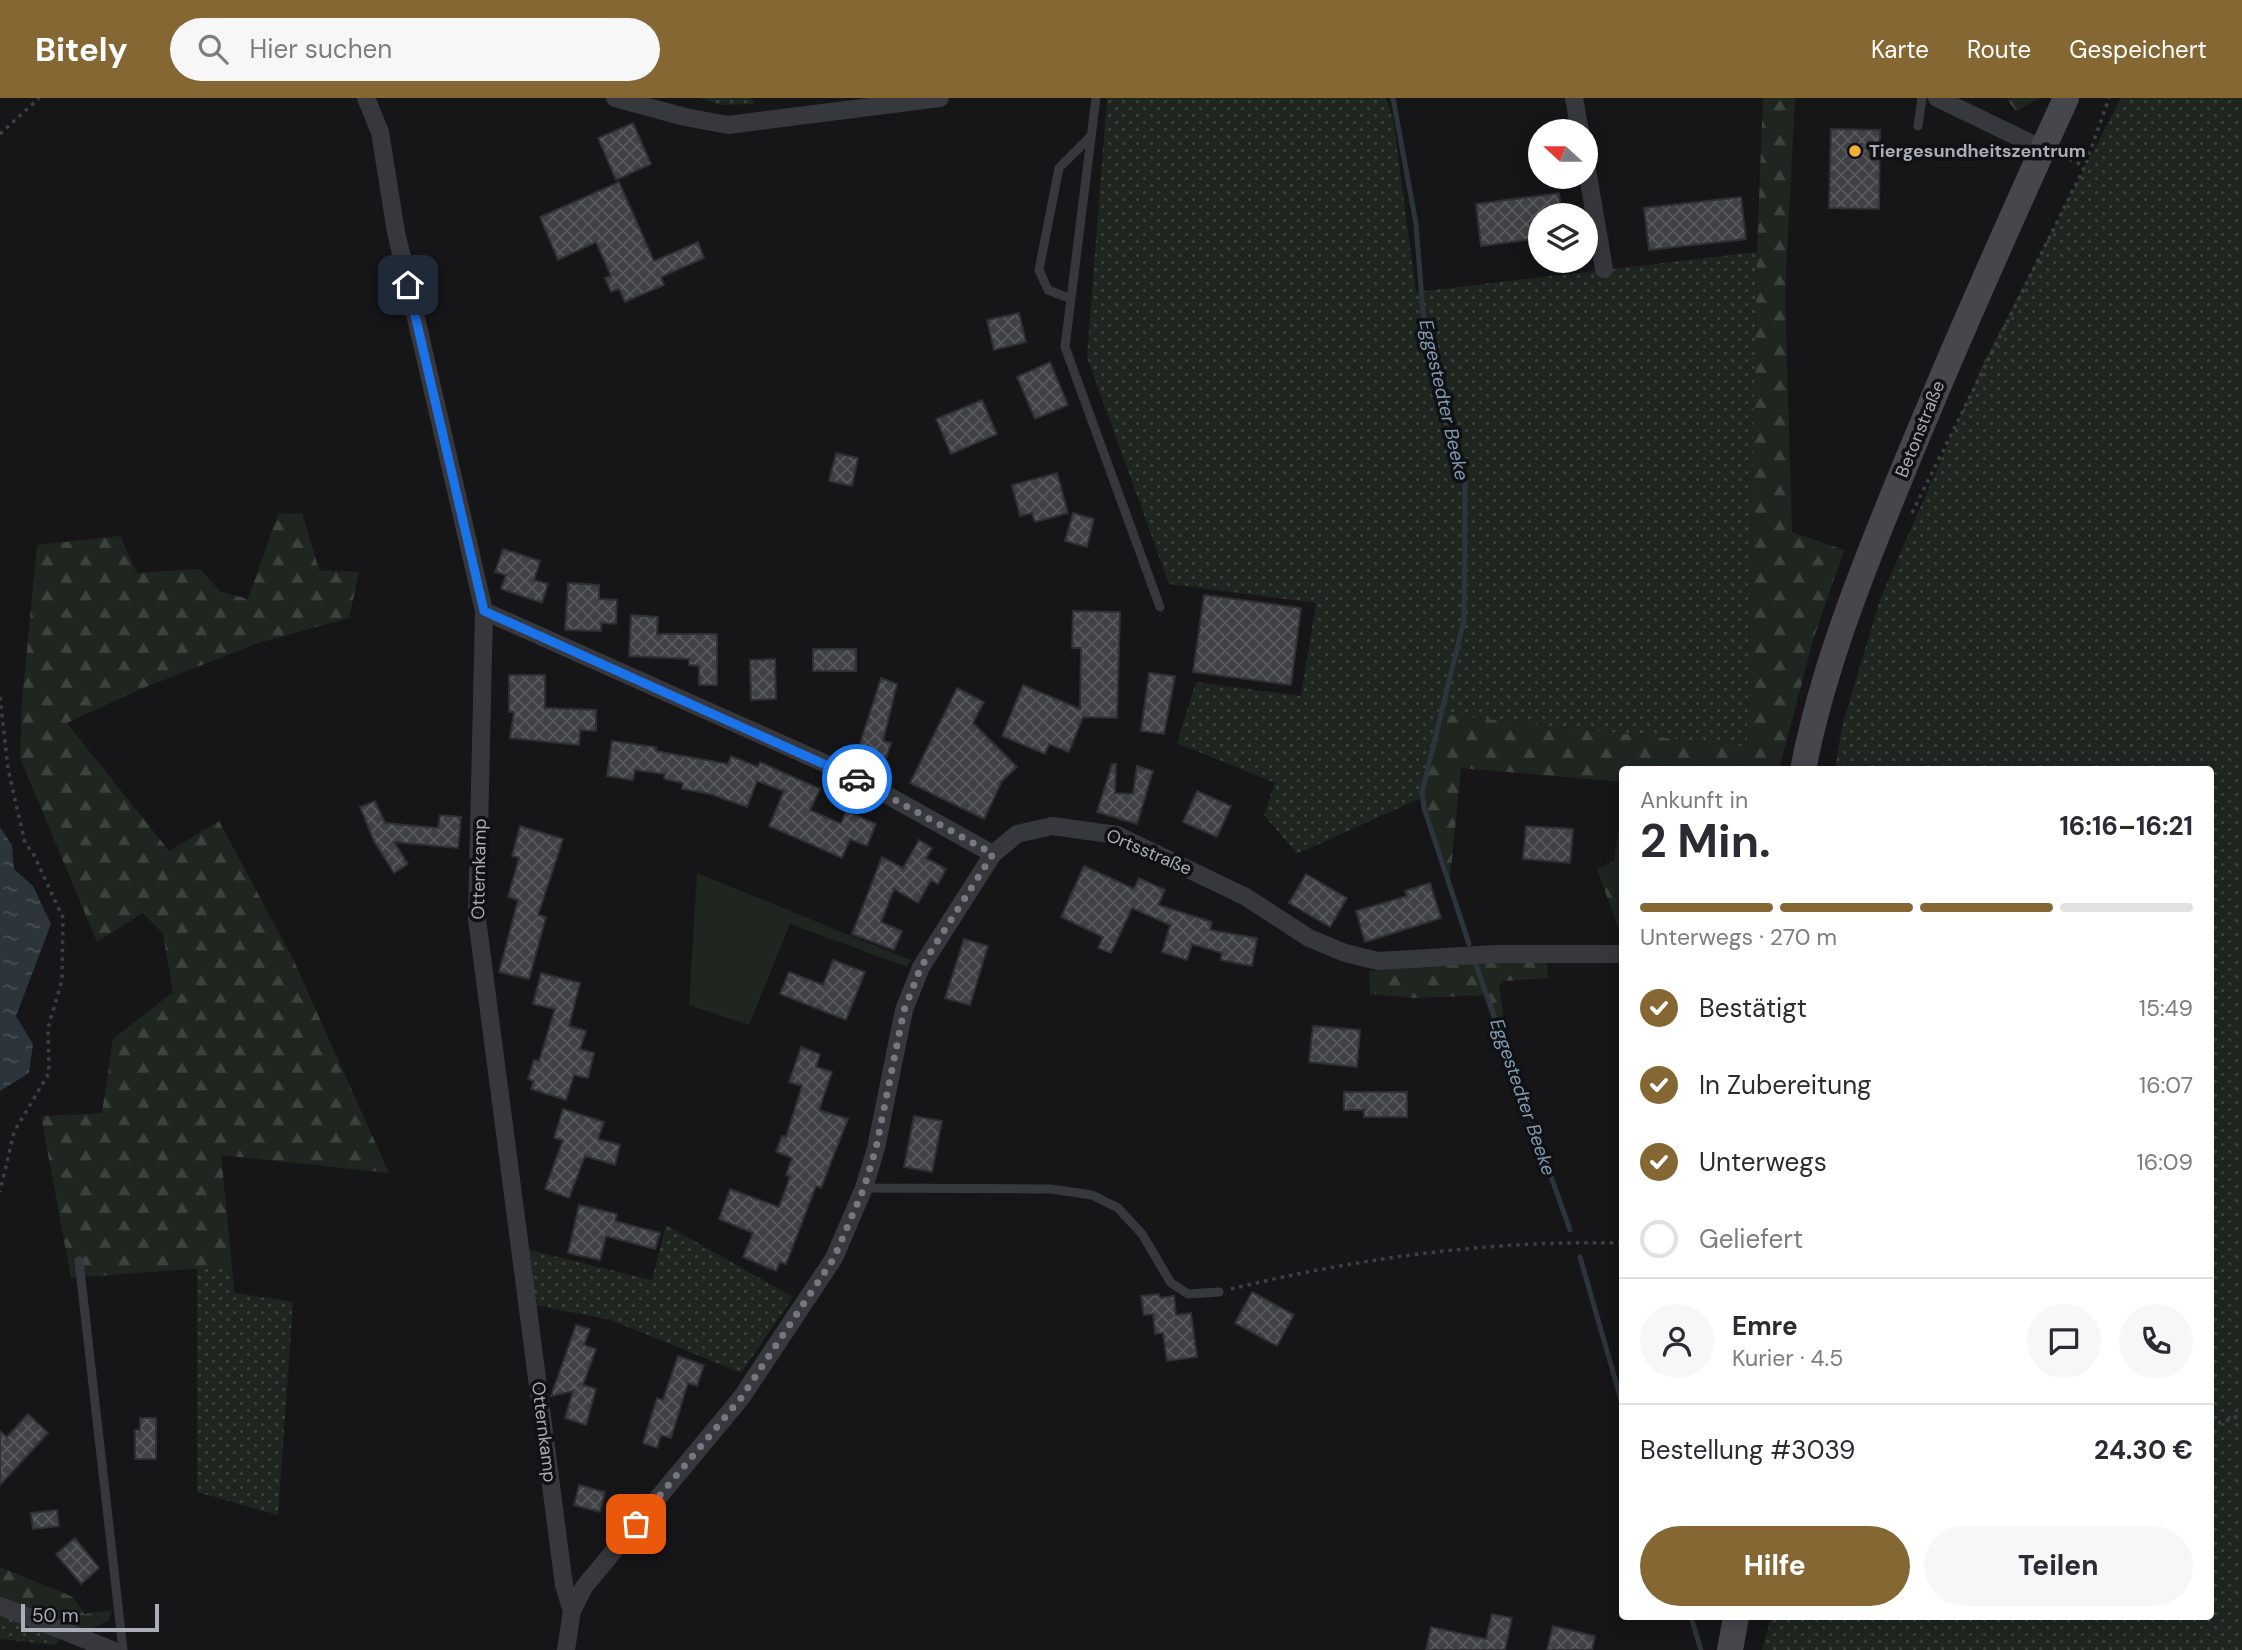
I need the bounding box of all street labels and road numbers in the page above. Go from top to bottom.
street label: Betonstraße [1890,377,1950,481]
street label: Otternkamp [466,818,492,920]
street label: Ortsstraße [1103,823,1195,881]
street label: Otternkamp [526,1380,562,1484]

